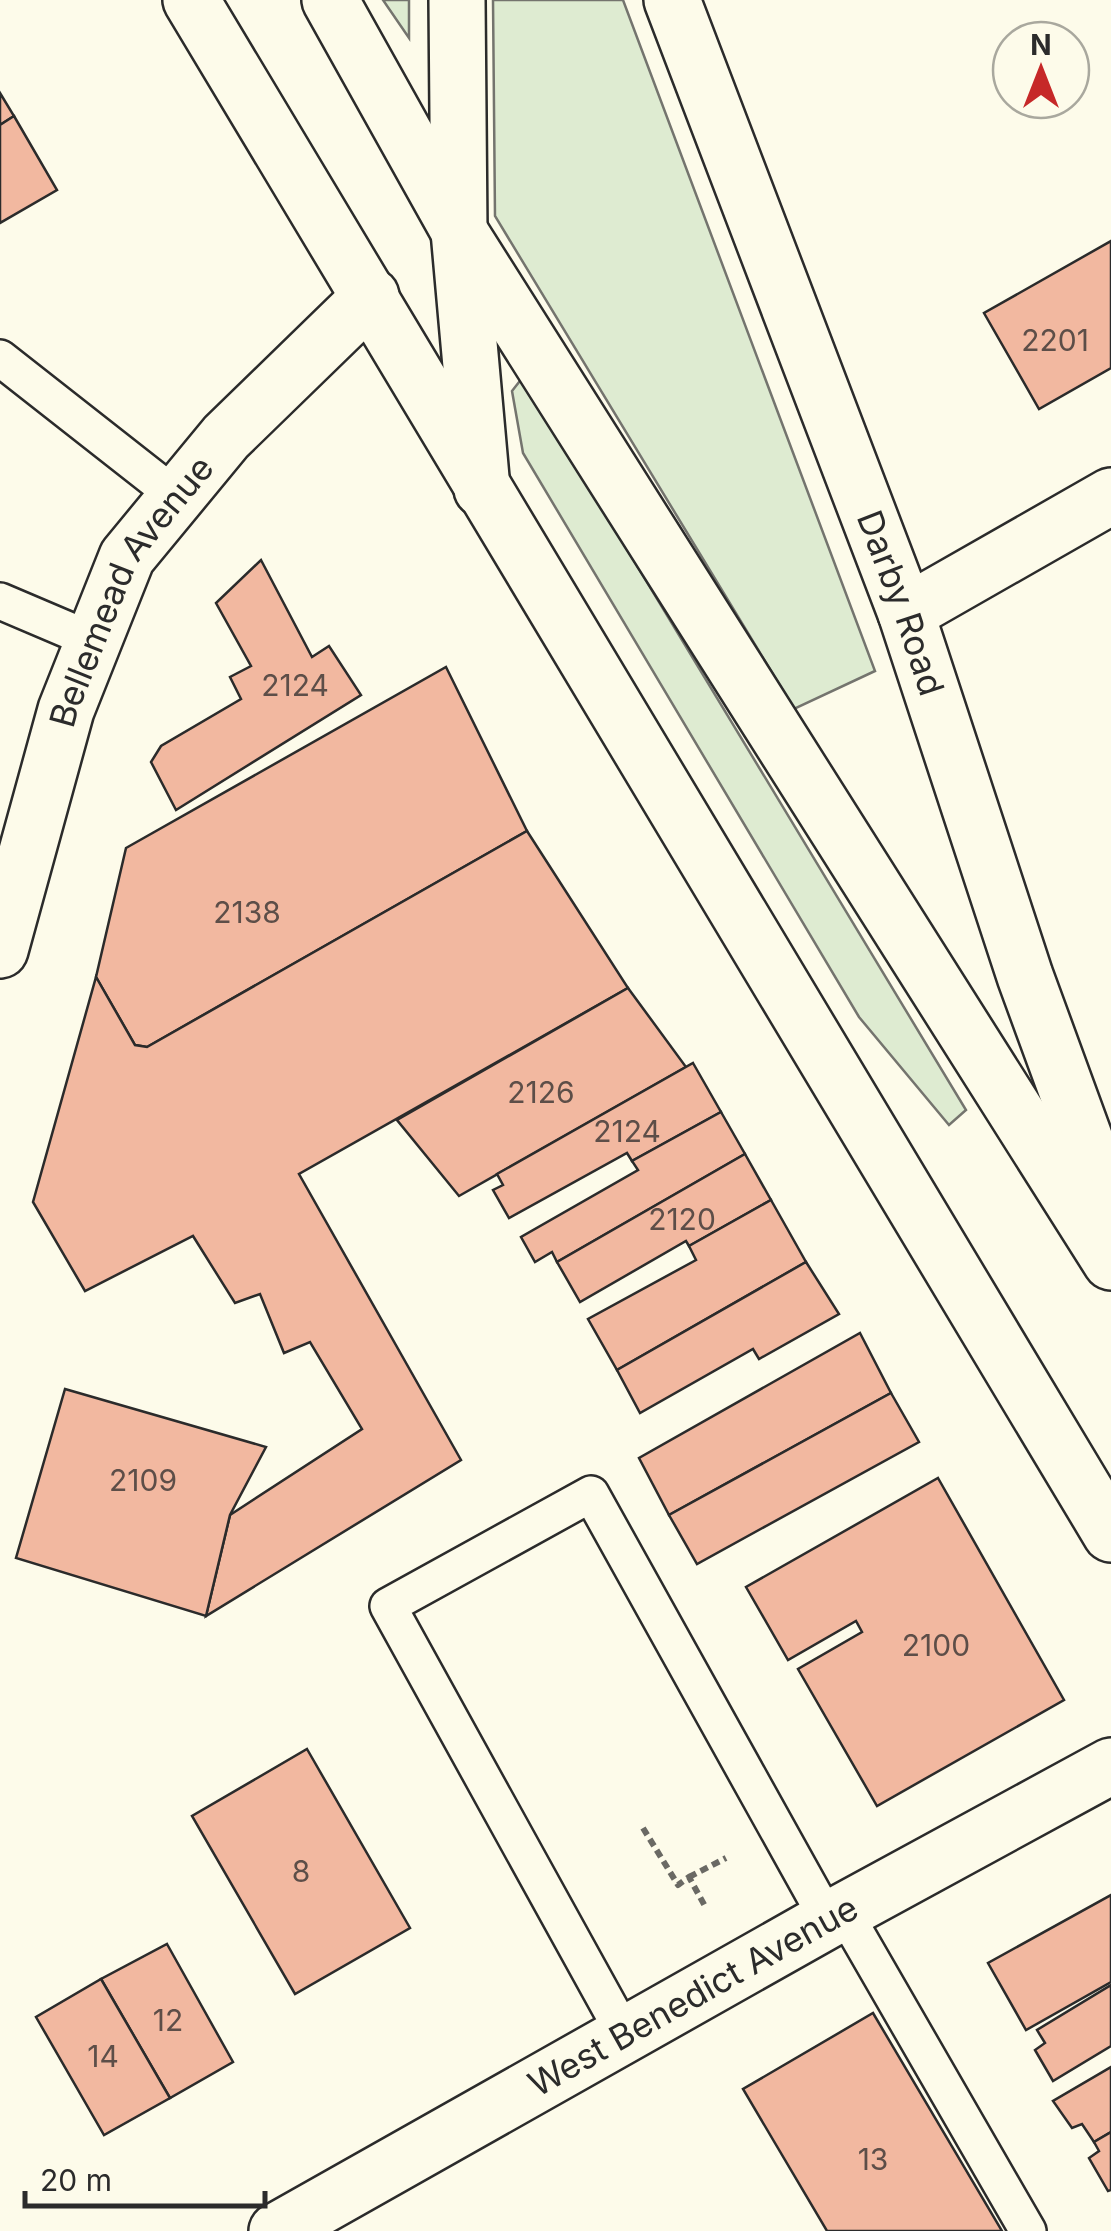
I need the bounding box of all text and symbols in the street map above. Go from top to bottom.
north arrow [991,20,1091,120]
text: N [1030,28,1052,62]
house number: 2201 [1021,322,1089,358]
street label: Bellemead Avenue [40,447,222,732]
street label: Darby Road [849,504,954,701]
house number: 2124 [261,667,329,703]
house number: 2138 [213,894,281,930]
house number: 2126 [507,1074,575,1110]
house number: 2124 [593,1113,661,1149]
house number: 2120 [648,1201,716,1237]
house number: 2109 [109,1462,177,1498]
house number: 2100 [902,1627,970,1663]
house number: 8 [292,1853,310,1889]
street label: West Benedict Avenue [521,1886,865,2105]
house number: 12 [153,2002,183,2038]
house number: 14 [87,2038,119,2074]
house number: 13 [858,2141,888,2177]
scale bar [25,2146,265,2208]
text: 20 m [40,2162,112,2198]

